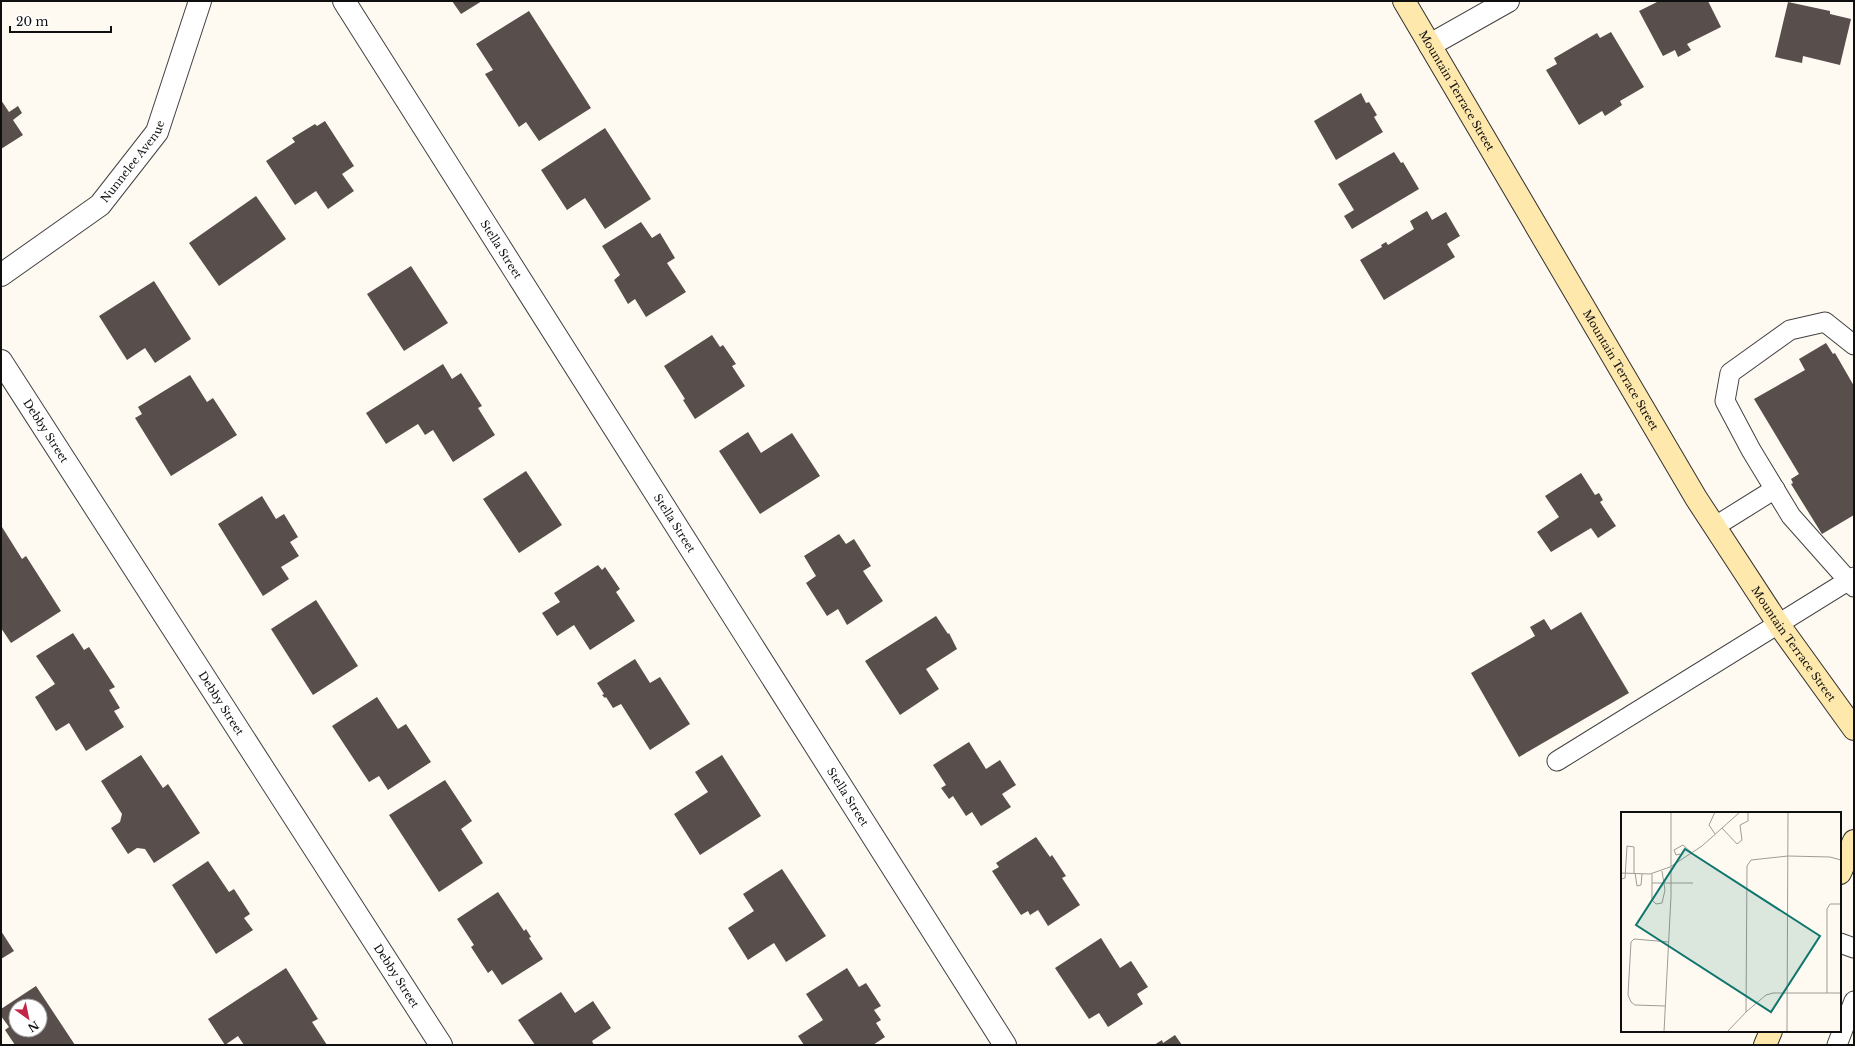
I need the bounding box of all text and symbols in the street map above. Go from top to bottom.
scale bar [10,8,111,34]
text: 20 m [16,14,48,29]
street label: Mountain Terrace Street [1416,28,1498,154]
street label: Nunnelee Avenue [98,119,167,205]
street label: Stella Street [477,217,526,282]
street label: Mountain Terrace Street [1580,307,1662,434]
street label: Debby Street [20,396,72,466]
street label: Stella Street [651,491,699,556]
street label: Mountain Terrace Street [1749,584,1839,705]
street label: Debby Street [195,669,247,739]
street label: Stella Street [824,765,872,830]
inset map [1621,812,1841,1032]
street label: Debby Street [371,941,423,1011]
north arrow [8,998,48,1038]
text: N [25,1018,42,1035]

